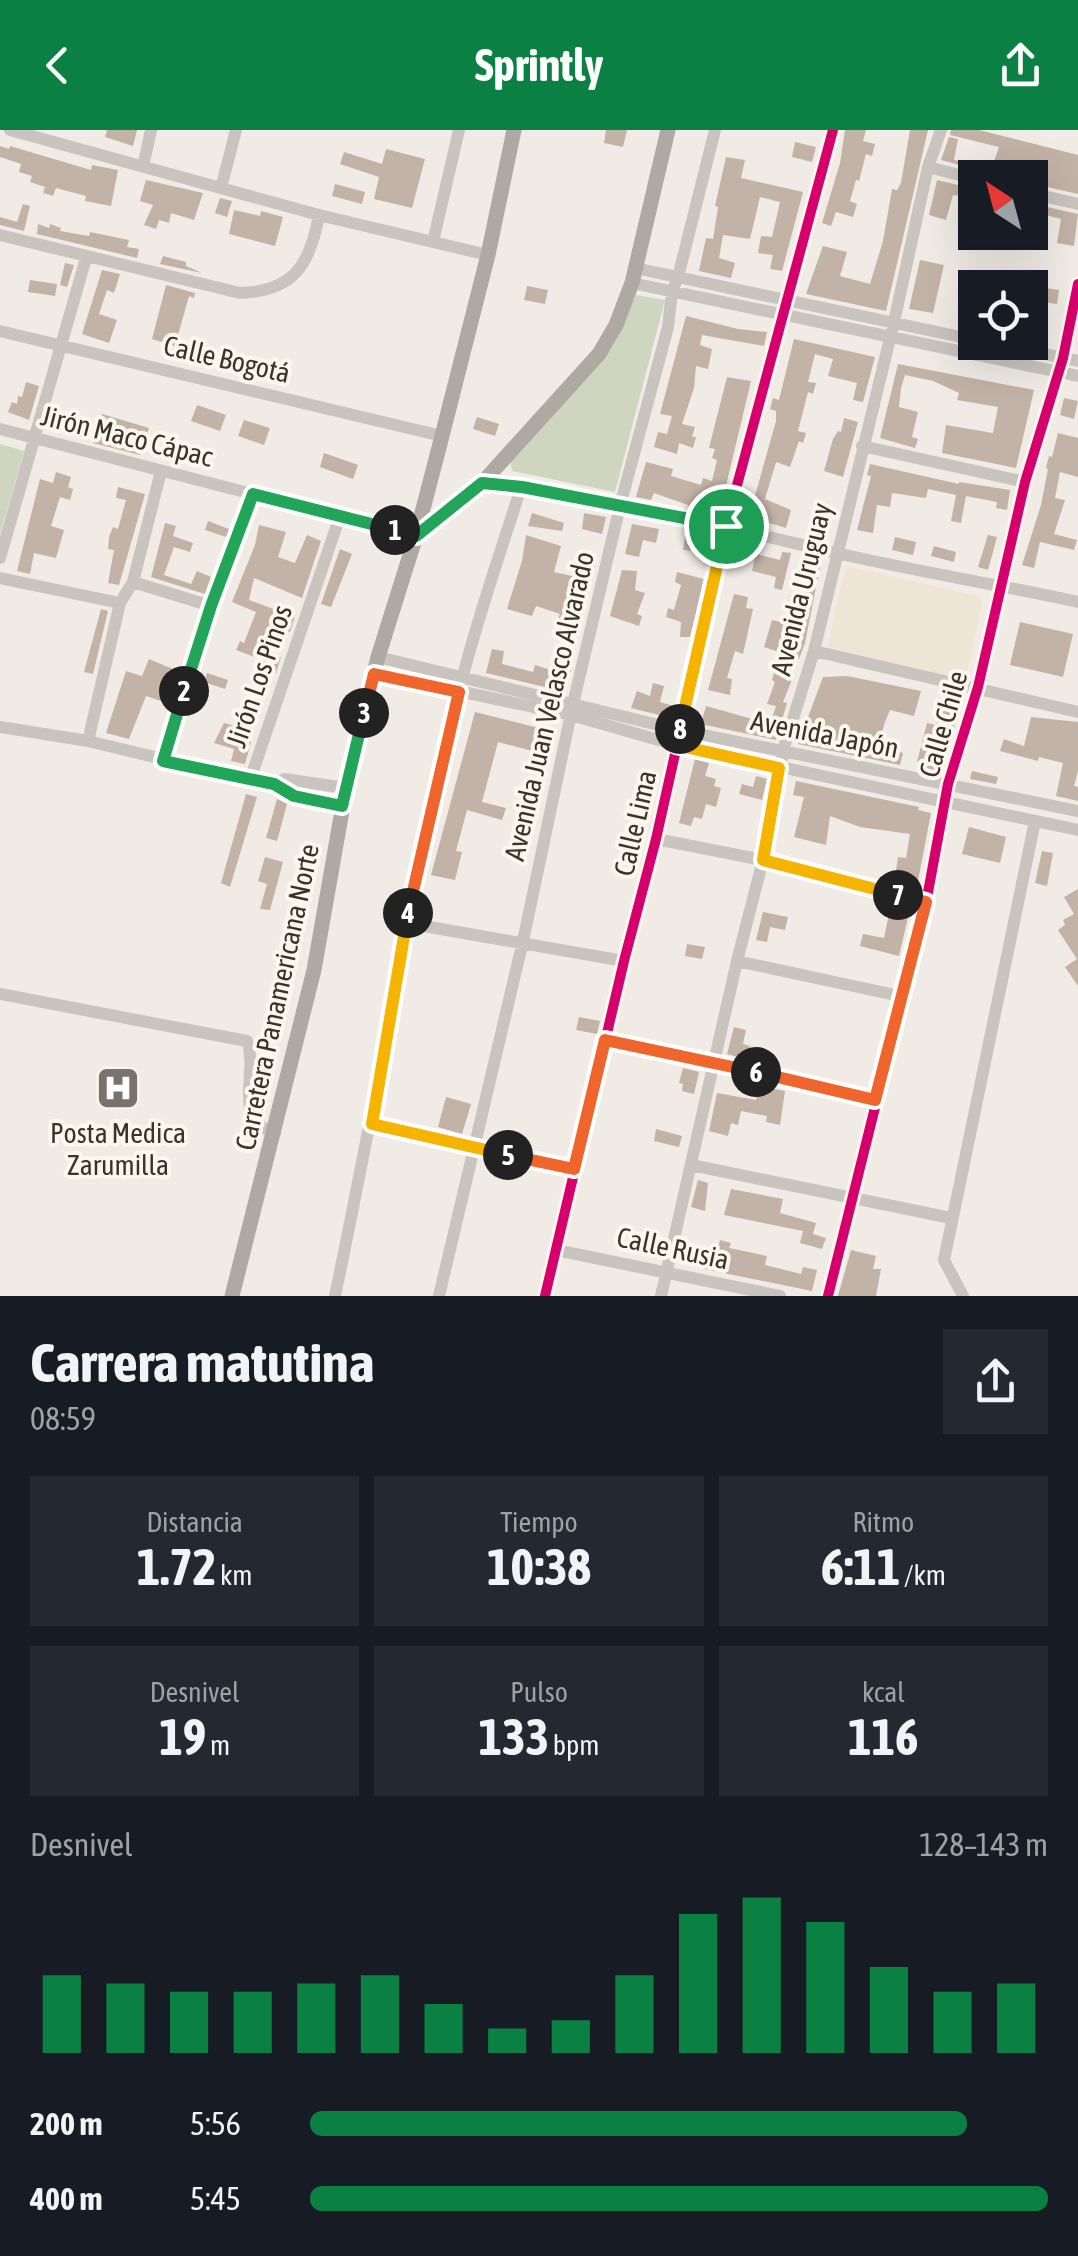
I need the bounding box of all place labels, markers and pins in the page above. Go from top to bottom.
pin [684,484,769,569]
pin: 1 [370,505,420,555]
pin: 2 [159,666,209,716]
pin: 3 [339,688,389,738]
pin: 8 [655,704,705,754]
pin: 7 [873,870,923,920]
pin: 4 [383,888,433,938]
pin: 6 [731,1047,781,1097]
hospital icon: Posta Medica Zarumilla [95,1065,141,1111]
place label: Posta Medica Zarumilla [50,1117,186,1181]
pin: 5 [483,1130,533,1180]

